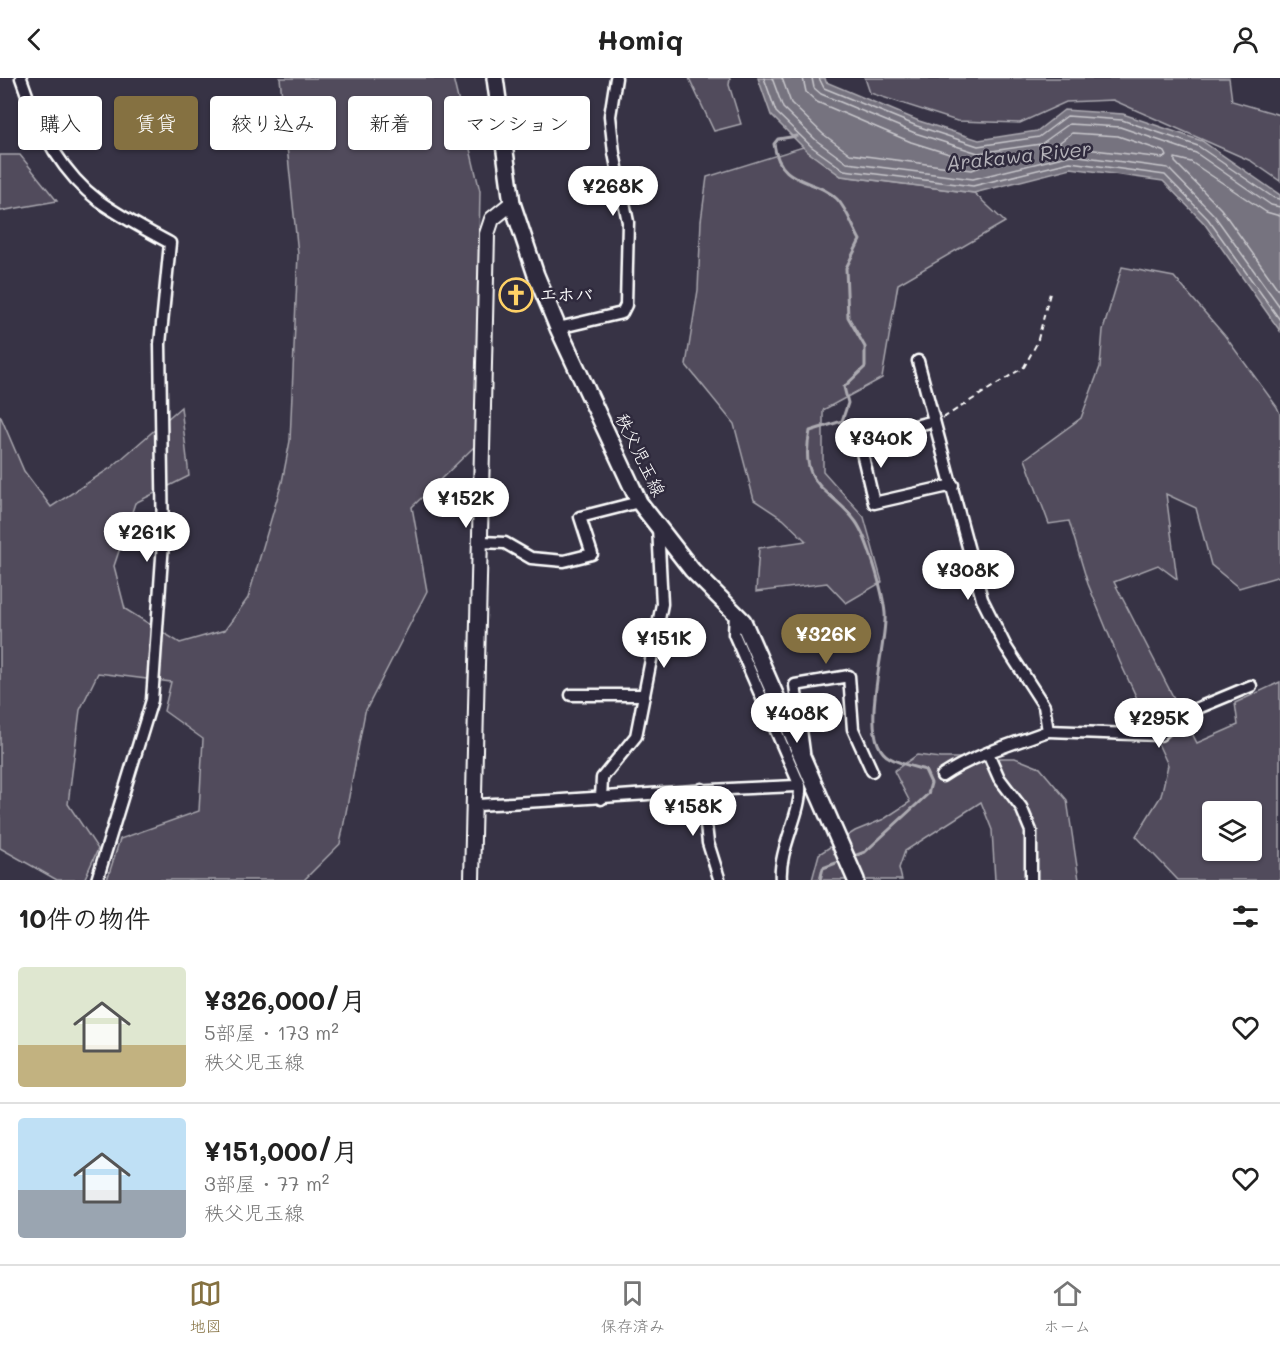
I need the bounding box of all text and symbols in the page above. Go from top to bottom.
text: Homiq [597,22,683,57]
icon: back [18,23,51,56]
icon: person [1229,23,1262,56]
chip: 購入 [18,96,102,150]
chip: 賃貸 [114,96,198,150]
chip: 絞り込み [210,96,336,150]
chip: 新着 [348,96,432,150]
chip: マンション [444,96,590,150]
water label: Arakawa River [945,134,1093,176]
pin: ¥268K [571,166,655,217]
text: ¥268K [582,172,644,198]
church icon: エホバ [498,277,534,313]
place label: エホバ [539,282,593,306]
street label: 秩父児玉線 [610,409,671,500]
pin: ¥340K [839,418,923,469]
text: ¥340K [849,424,913,450]
pin: ¥152K [424,478,508,529]
text: ¥152K [437,484,495,510]
pin: ¥261K [105,512,189,563]
text: ¥261K [118,518,176,544]
pin: ¥308K [926,550,1010,601]
text: ¥308K [936,556,1000,582]
pin: ¥326K [784,614,868,665]
pin: ¥151K [622,618,706,669]
text: ¥326K [795,620,857,646]
text: ¥151K [636,624,692,650]
pin: ¥408K [755,693,839,744]
pin: ¥295K [1117,698,1201,749]
text: ¥408K [765,699,829,725]
text: ¥295K [1128,704,1190,730]
pin: ¥158K [651,786,735,837]
text: ¥158K [663,792,723,818]
map controls [1202,801,1262,861]
button: layers [1202,801,1262,861]
icon: filters [1229,900,1262,933]
text: 10件の物件 [18,901,150,935]
text: ¥326,000/月 [204,983,366,1017]
icon: home [66,991,138,1063]
icon: heart [1229,1011,1262,1044]
text: 5部屋 · 173 m² [204,1019,339,1045]
text: 秩父児玉線 [204,1048,304,1074]
text: ¥151,000/月 [204,1134,359,1168]
icon: home [66,1142,138,1214]
icon: heart [1229,1162,1262,1195]
text: 3部屋 · 77 m² [204,1170,329,1196]
text: 秩父児玉線 [204,1199,304,1225]
tab: 地図 [189,1277,222,1337]
tab: 保存済み [601,1277,665,1337]
tab: ホーム [1043,1277,1091,1337]

